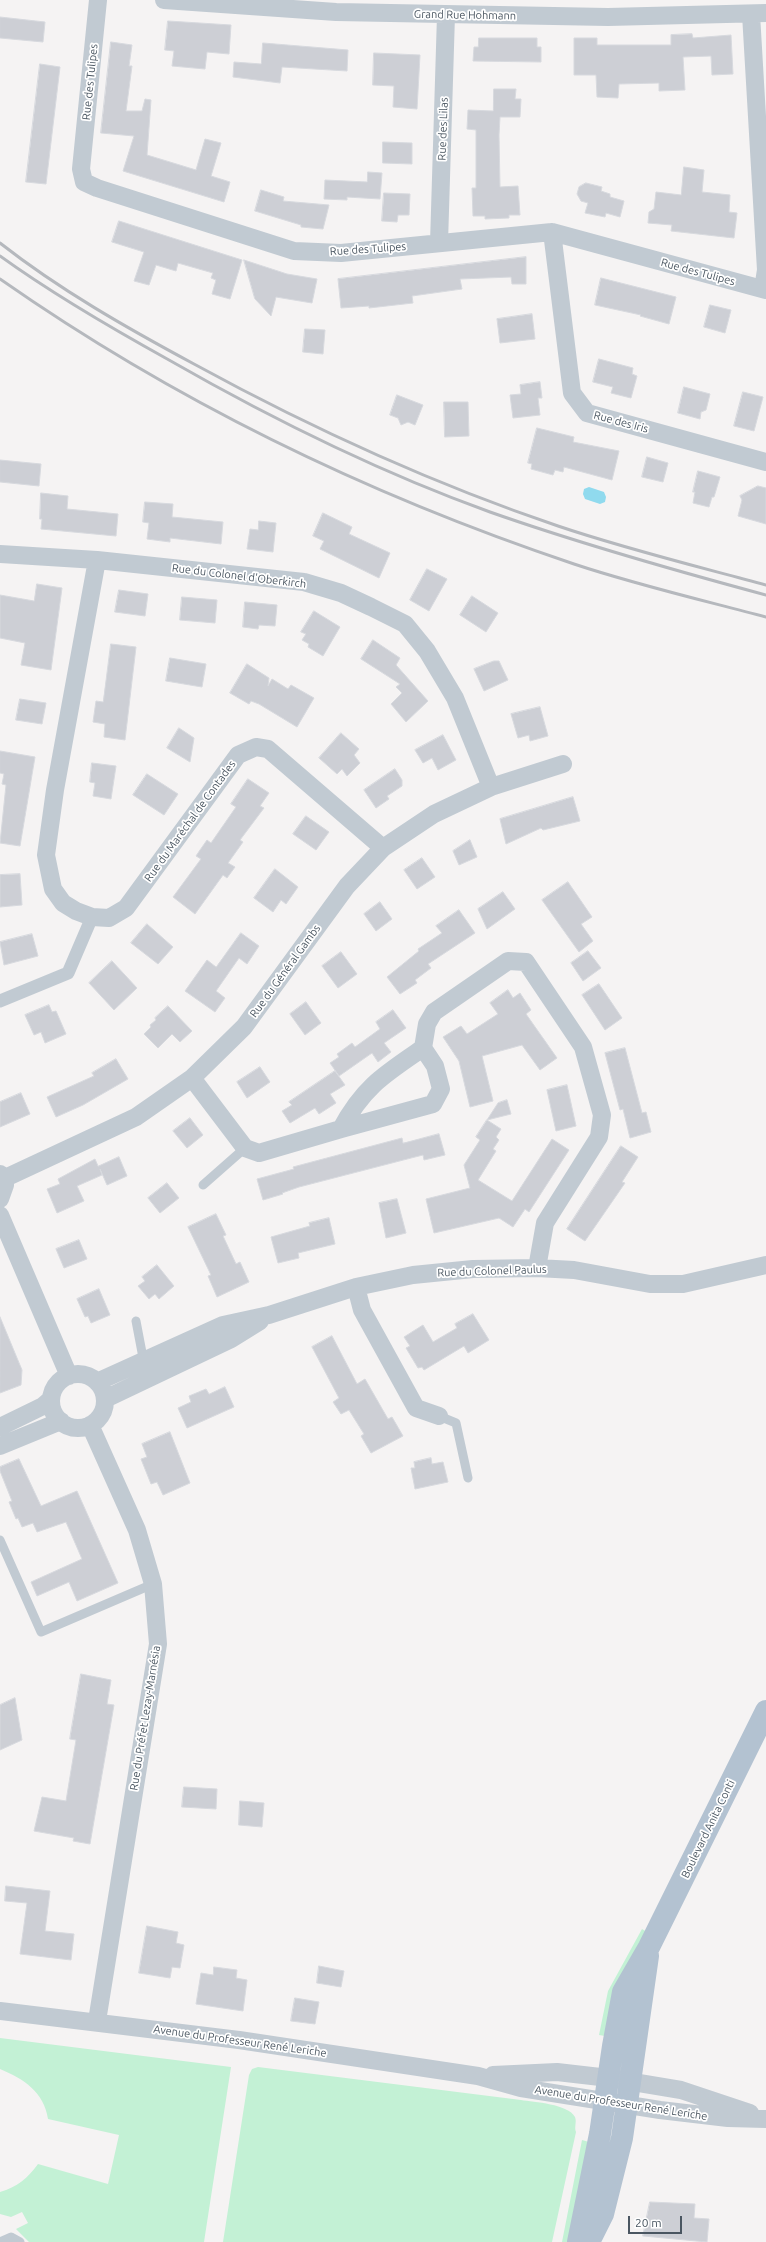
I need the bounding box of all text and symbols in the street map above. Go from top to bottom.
street label: Grand Rue Hohmann [414,8,516,22]
street label: Rue des Tulipes [79,43,101,121]
street label: Rue des Lilas [435,97,451,161]
street label: Rue des Tulipes [329,240,407,258]
street label: Rue des Tulipes [659,256,737,288]
street label: Rue des Iris [592,408,650,436]
street label: Rue du Colonel d'Oberkirch [171,561,307,591]
street label: Rue du Maréchal de Contades [142,758,238,884]
street label: Rue du Général Gambs [247,922,323,1020]
street label: Rue du Colonel Paulus [437,1262,547,1280]
street label: Rue du Préfet Lezay-Marnésia [127,1645,163,1791]
street label: Boulevard Anita Conti [678,1778,738,1880]
street label: Avenue du Professeur René Leriche [153,2022,327,2060]
street label: Avenue du Professeur René Leriche [534,2083,708,2123]
scale bar [630,2208,684,2234]
text: 20 m [635,2216,662,2229]

